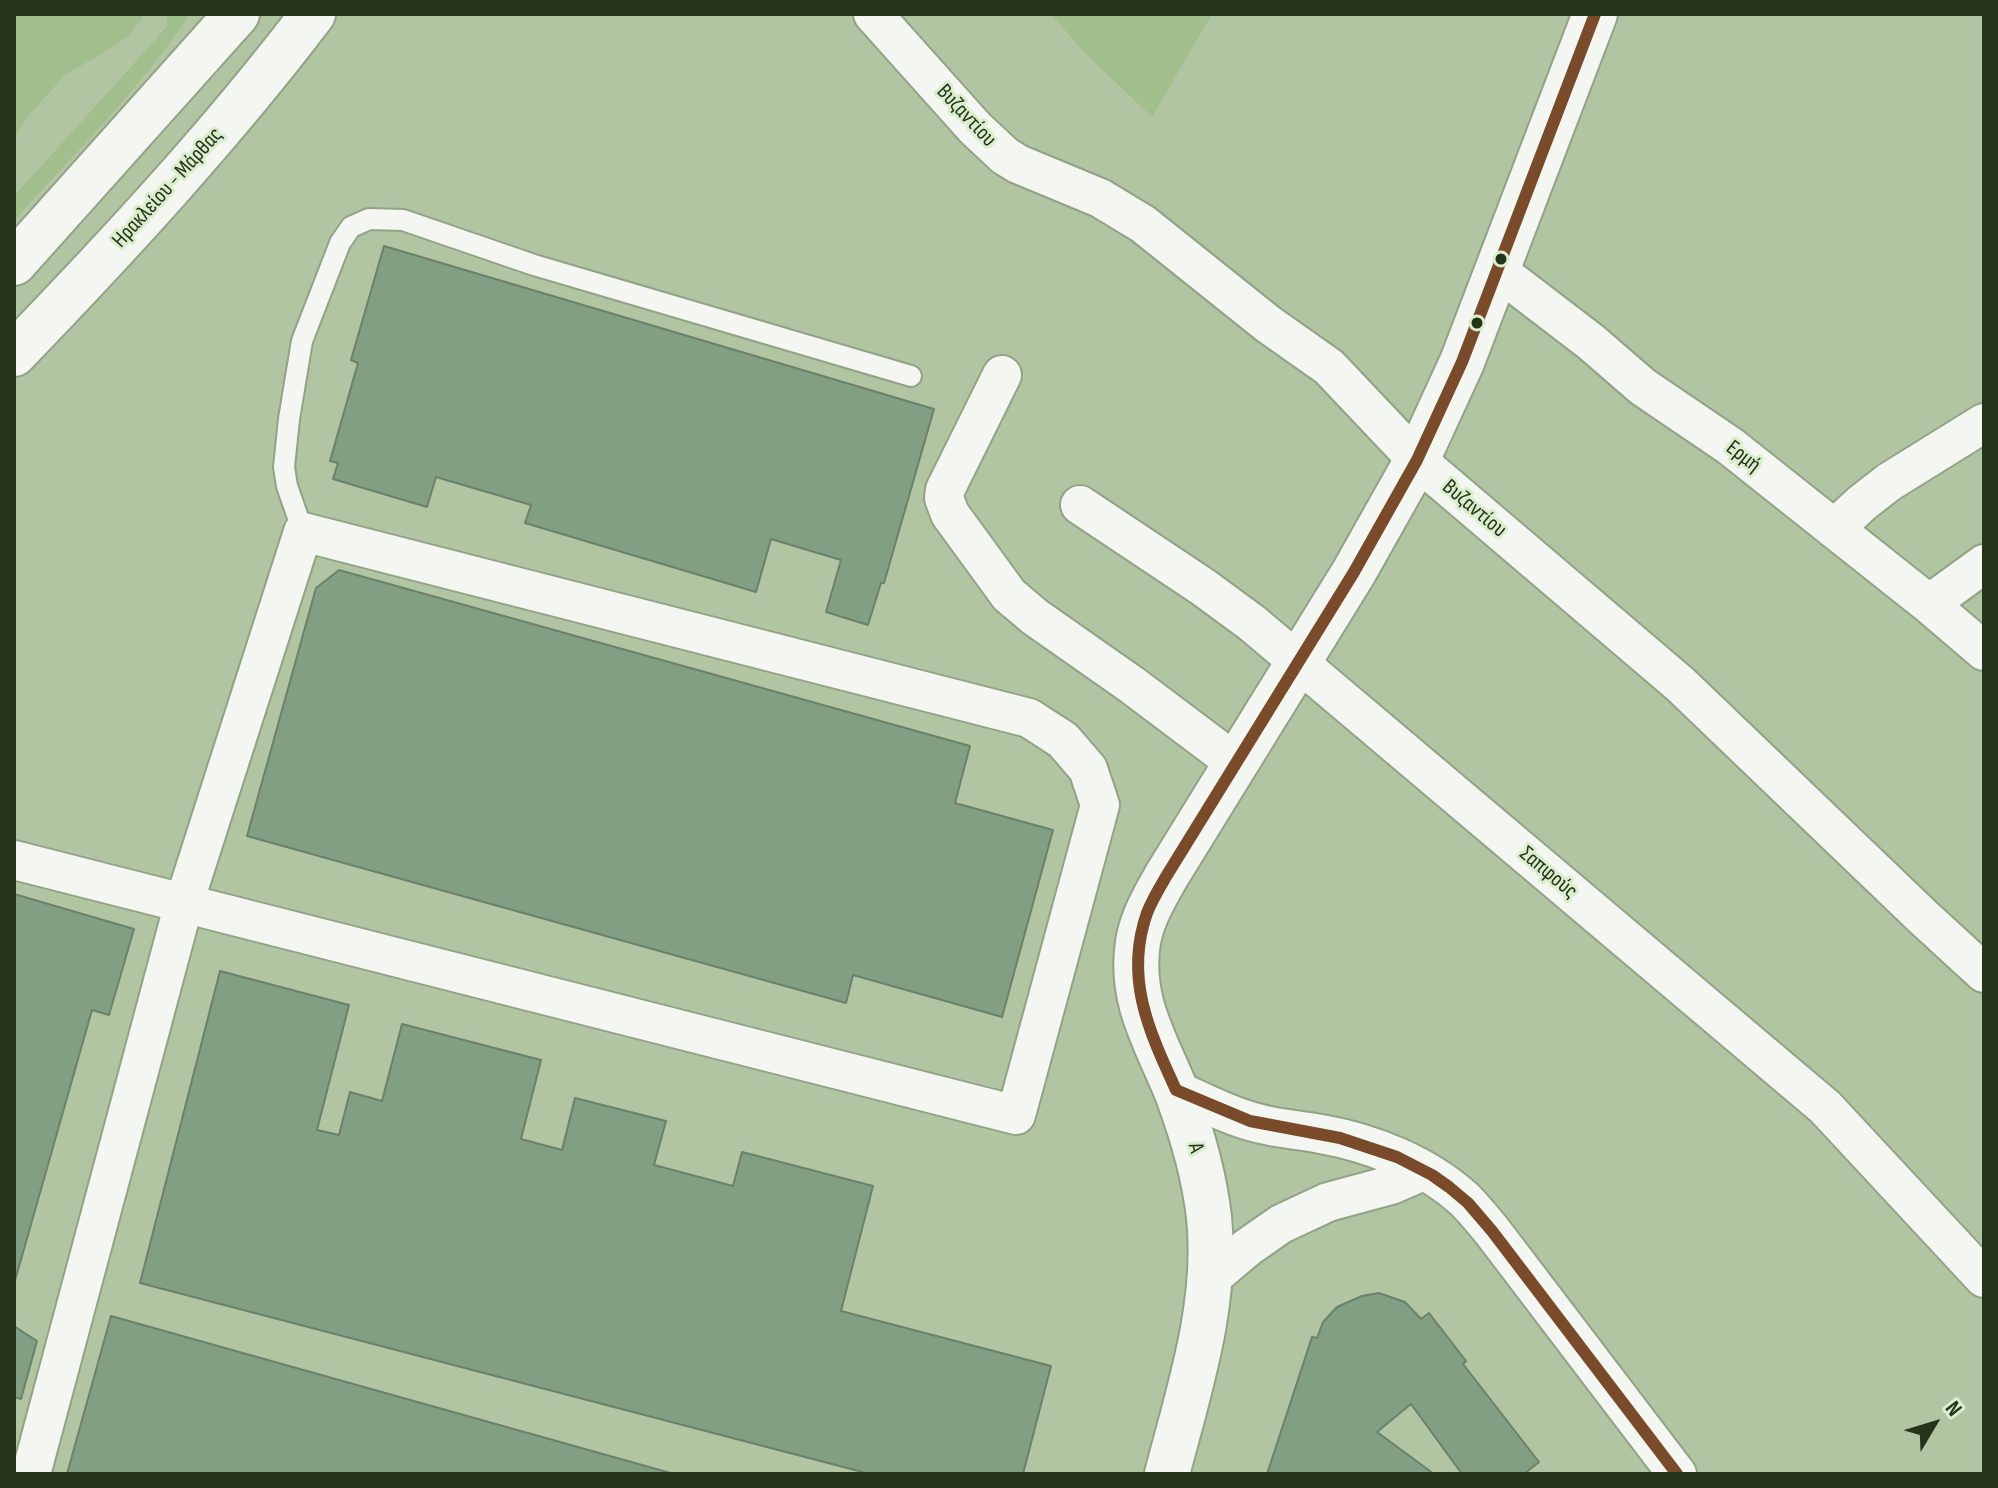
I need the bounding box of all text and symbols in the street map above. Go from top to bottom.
street label: Βυζαντίου [930,79,1002,153]
street label: Ηρακλείου - Μάρθας [107,122,229,254]
unlabelled marker [1493,251,1509,267]
unlabelled marker [1469,315,1485,331]
street label: Ερμή [1720,435,1766,479]
street label: Βυζαντίου [1436,474,1512,544]
street label: Σαπφούς [1514,841,1582,905]
street label: Α [1181,1140,1209,1156]
north arrow [1894,1384,1974,1464]
text: N [1939,1396,1968,1422]

